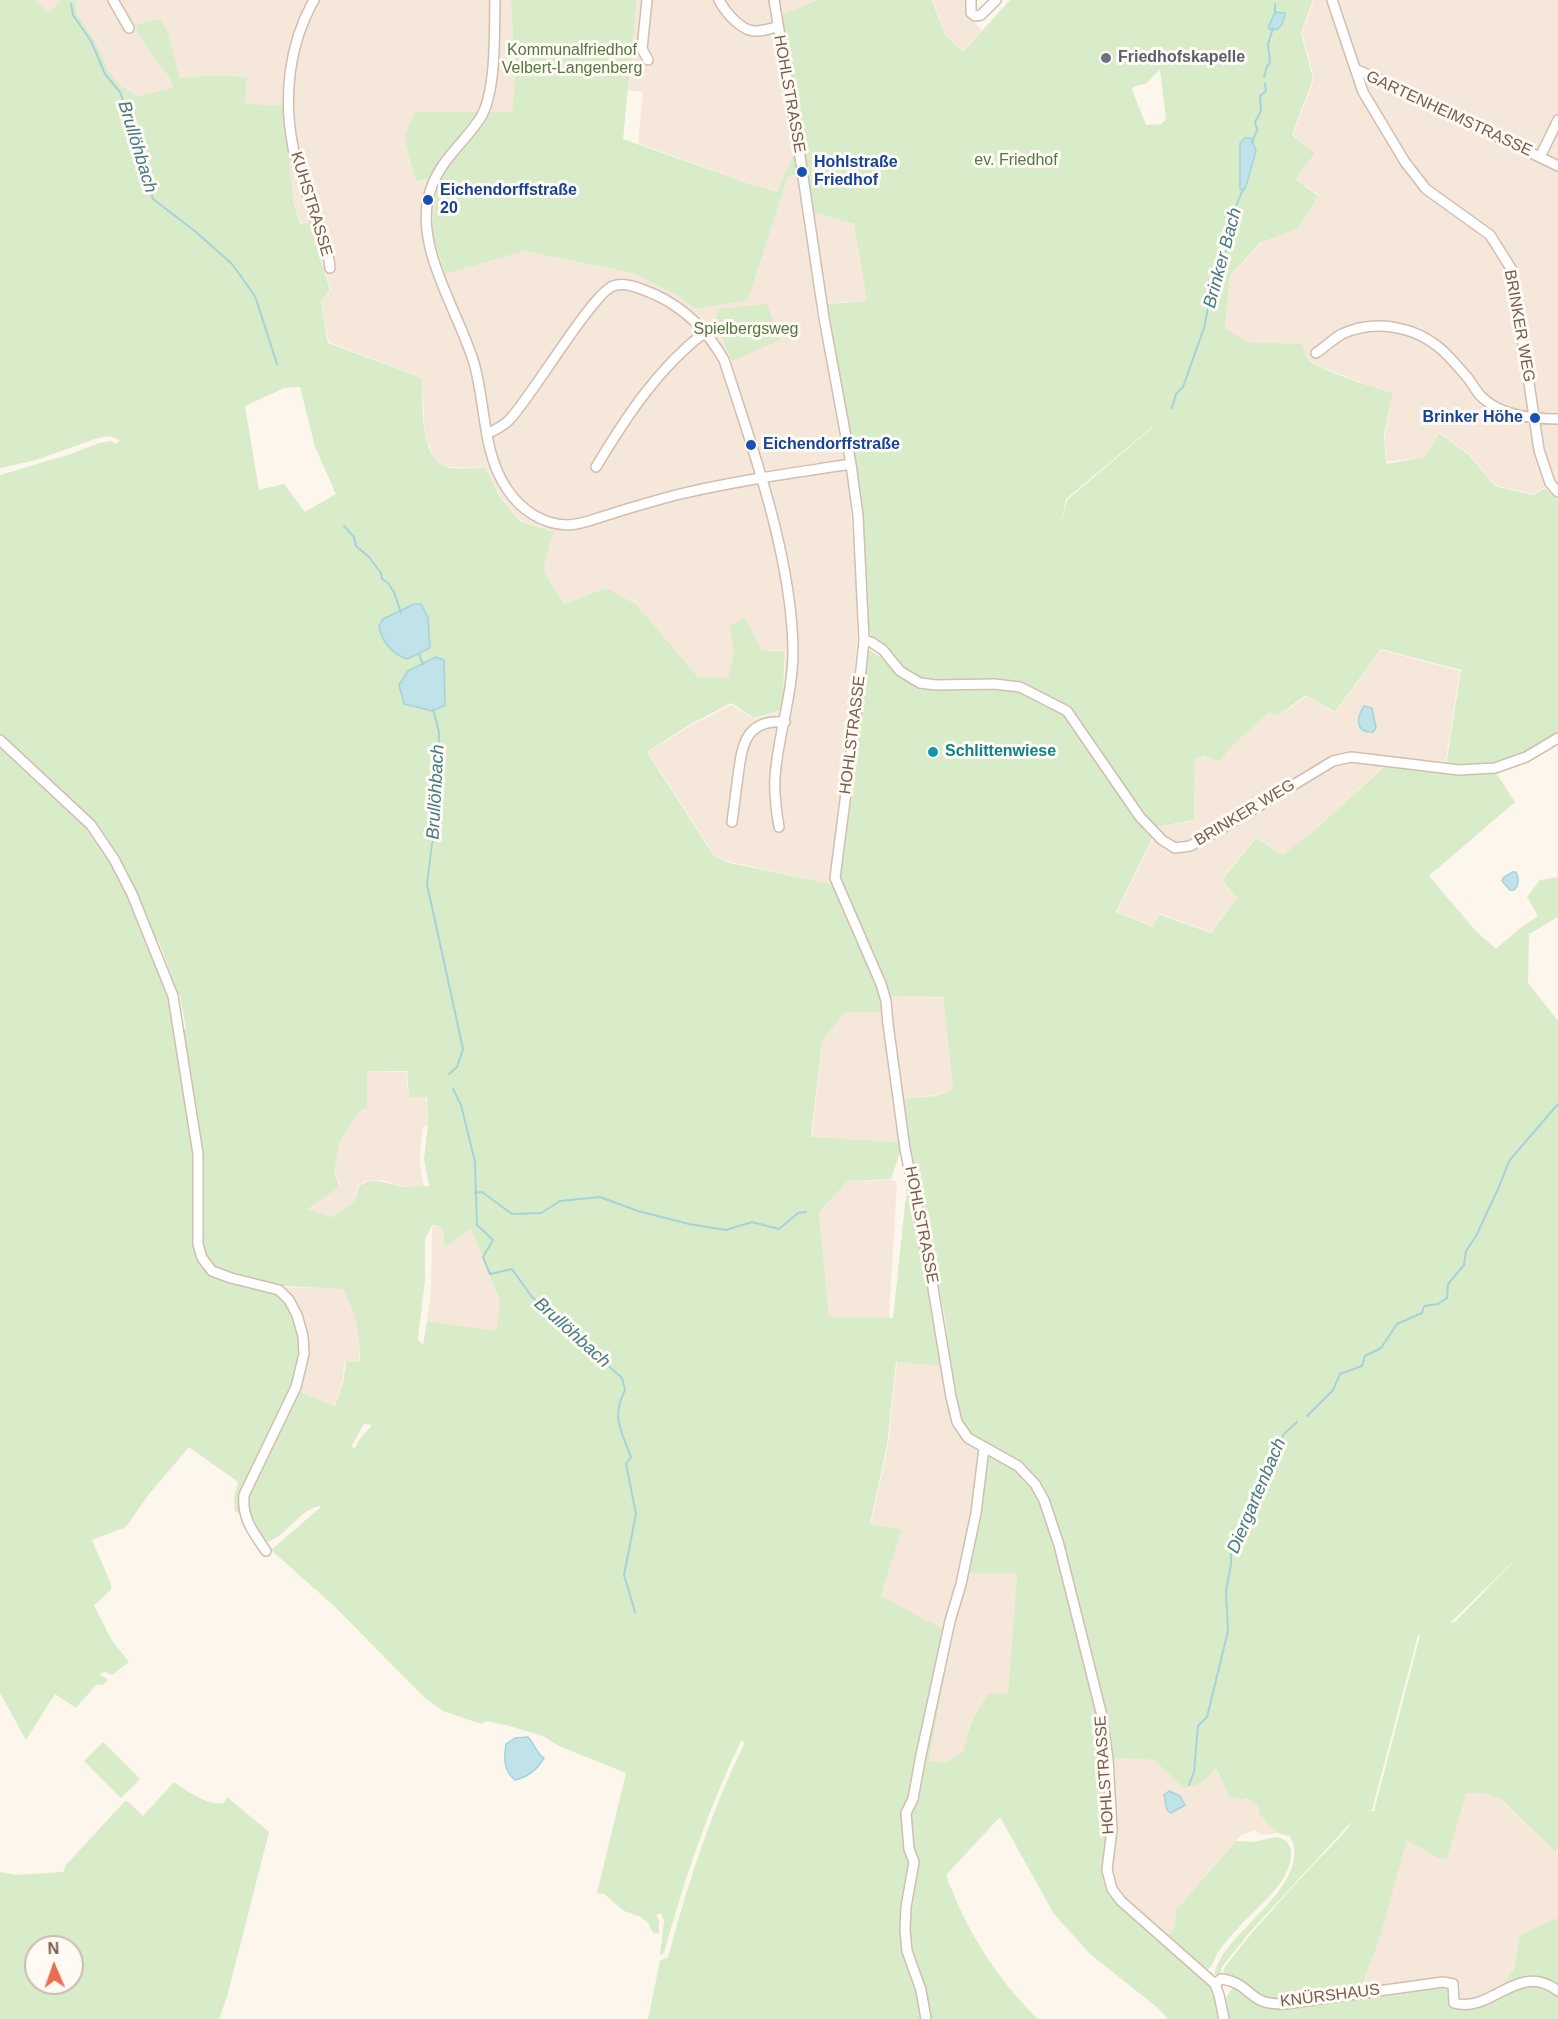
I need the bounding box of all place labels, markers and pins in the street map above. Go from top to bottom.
place label: Friedhofskapelle [1118,48,1245,68]
marker: Friedhofskapelle [1099,51,1113,65]
place label: Hohlstraße Friedhof [814,153,898,191]
marker: Hohlstraße Friedhof [795,165,809,179]
place label: Eichendorffstraße 20 [440,181,577,219]
marker: Eichendorffstraße 20 [421,193,435,207]
place label: Brinker Höhe [1423,408,1523,428]
marker: Brinker Höhe [1528,411,1542,425]
place label: Eichendorffstraße [763,435,900,455]
marker: Eichendorffstraße [744,438,758,452]
place label: Schlittenwiese [945,742,1056,762]
marker: Schlittenwiese [926,745,940,759]

